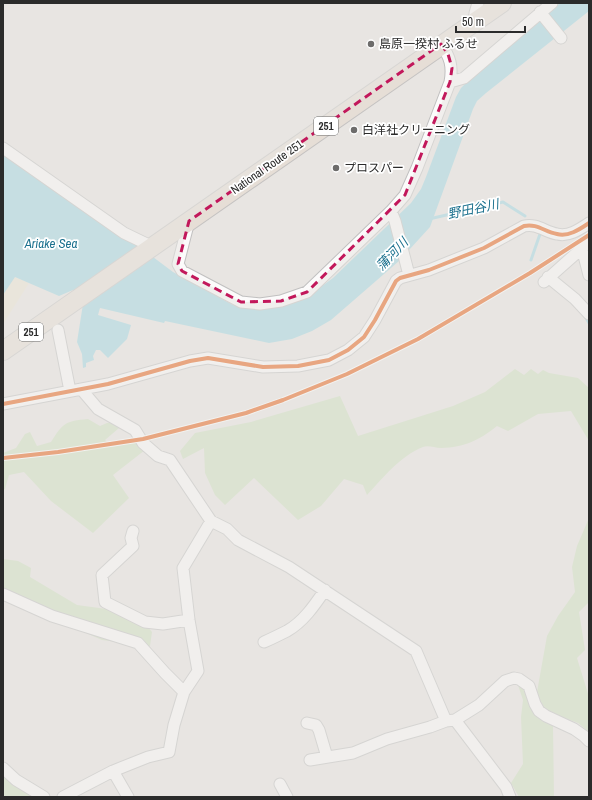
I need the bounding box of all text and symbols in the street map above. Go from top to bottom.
scale bar [456,8,525,34]
text: 50 m [462,14,484,30]
place label: 島原一揆村 ふるせ [379,36,478,52]
marker: 島原一揆村 ふるせ [366,39,376,49]
road number: 251 [314,117,338,135]
place label: 白洋社クリーニング [362,122,470,138]
marker: 白洋社クリーニング [349,125,359,135]
street label: National Route 251 [228,136,307,198]
place label: プロスパー [344,160,404,176]
marker: プロスパー [331,163,341,173]
water label: 野田谷川 [446,195,502,223]
water label: 蒲河川 [372,233,413,274]
water label: Ariake Sea [24,235,77,252]
road number: 251 [19,323,43,341]

